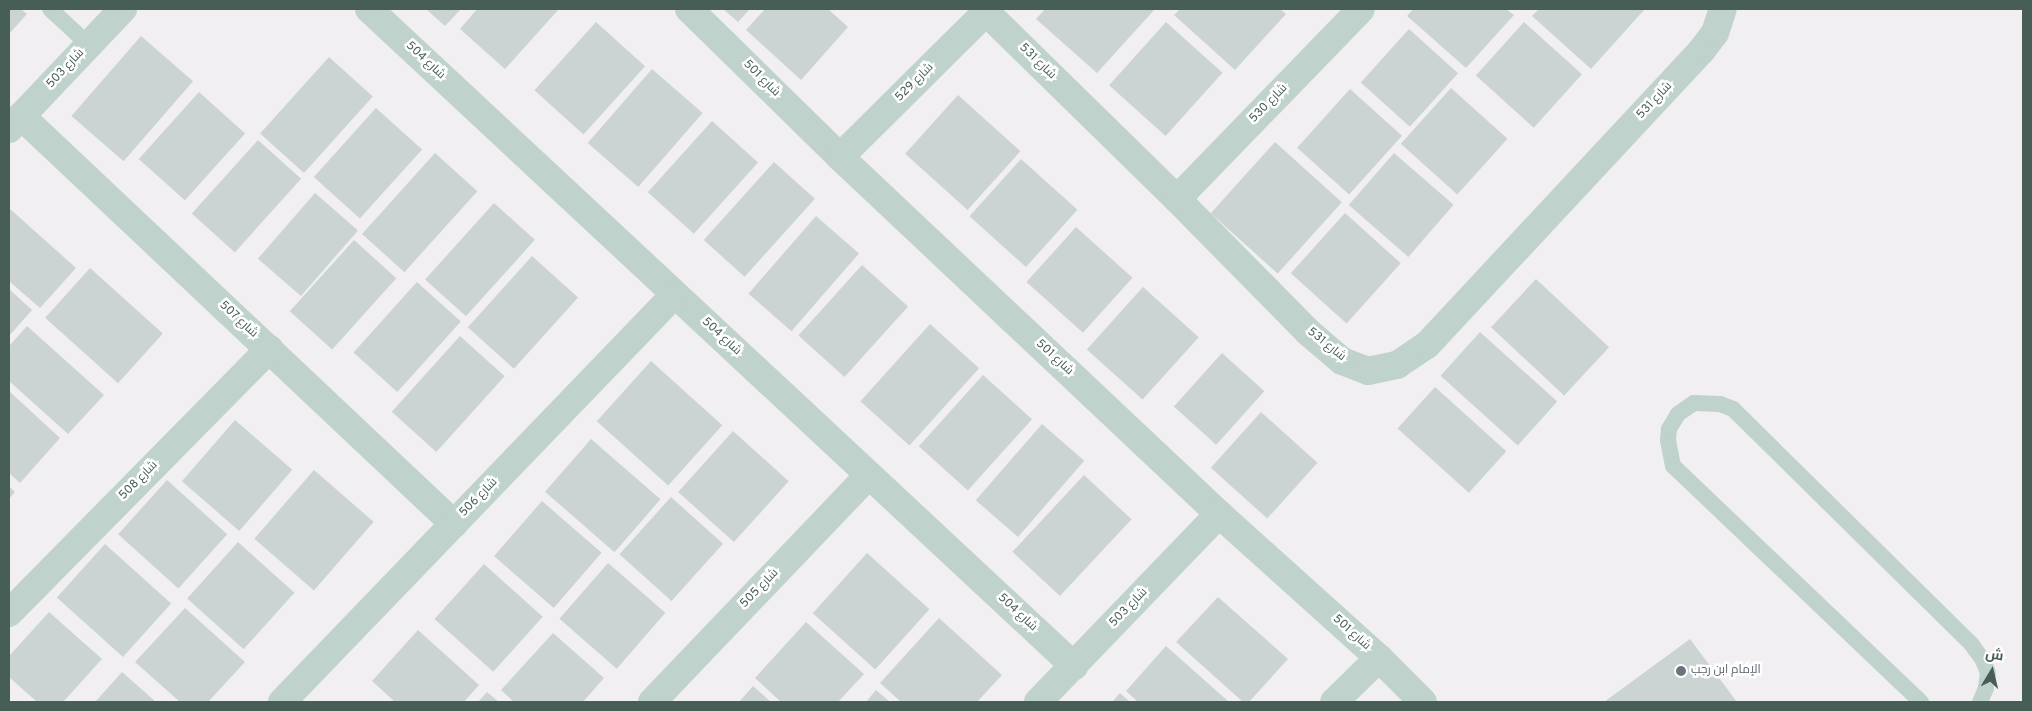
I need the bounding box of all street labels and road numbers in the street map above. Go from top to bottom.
street label: شارع 504 [402,39,448,83]
street label: شارع 531 [1016,41,1058,83]
street label: شارع 503 [44,46,88,92]
street label: شارع 501 [740,58,782,100]
street label: شارع 529 [893,61,937,105]
street label: شارع 531 [1634,80,1676,122]
street label: شارع 530 [1247,82,1291,126]
street label: شارع 507 [216,299,260,341]
street label: شارع 504 [698,315,744,359]
street label: شارع 531 [1304,325,1348,365]
street label: شارع 501 [1032,337,1076,379]
street label: شارع 508 [117,459,161,503]
street label: شارع 506 [457,476,501,520]
street label: شارع 505 [738,567,782,611]
street label: شارع 503 [1107,586,1151,630]
street label: شارع 504 [994,591,1040,635]
street label: شارع 501 [1329,612,1373,654]

